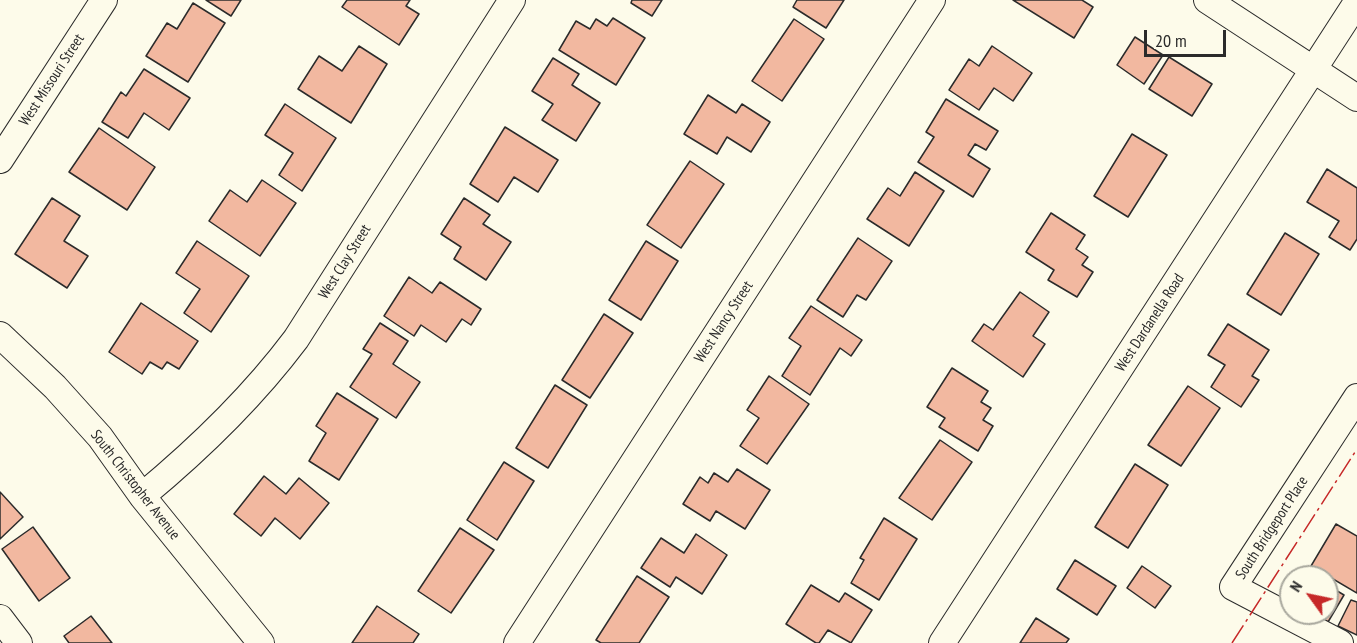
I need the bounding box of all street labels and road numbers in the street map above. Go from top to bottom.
street label: West Missouri Street [16,31,88,129]
street label: West Clay Street [315,221,375,303]
street label: West Dardanella Road [1112,271,1188,375]
street label: West Nancy Street [691,278,757,366]
street label: South Christopher Avenue [87,427,183,543]
street label: South Bridgeport Place [1232,473,1312,583]

